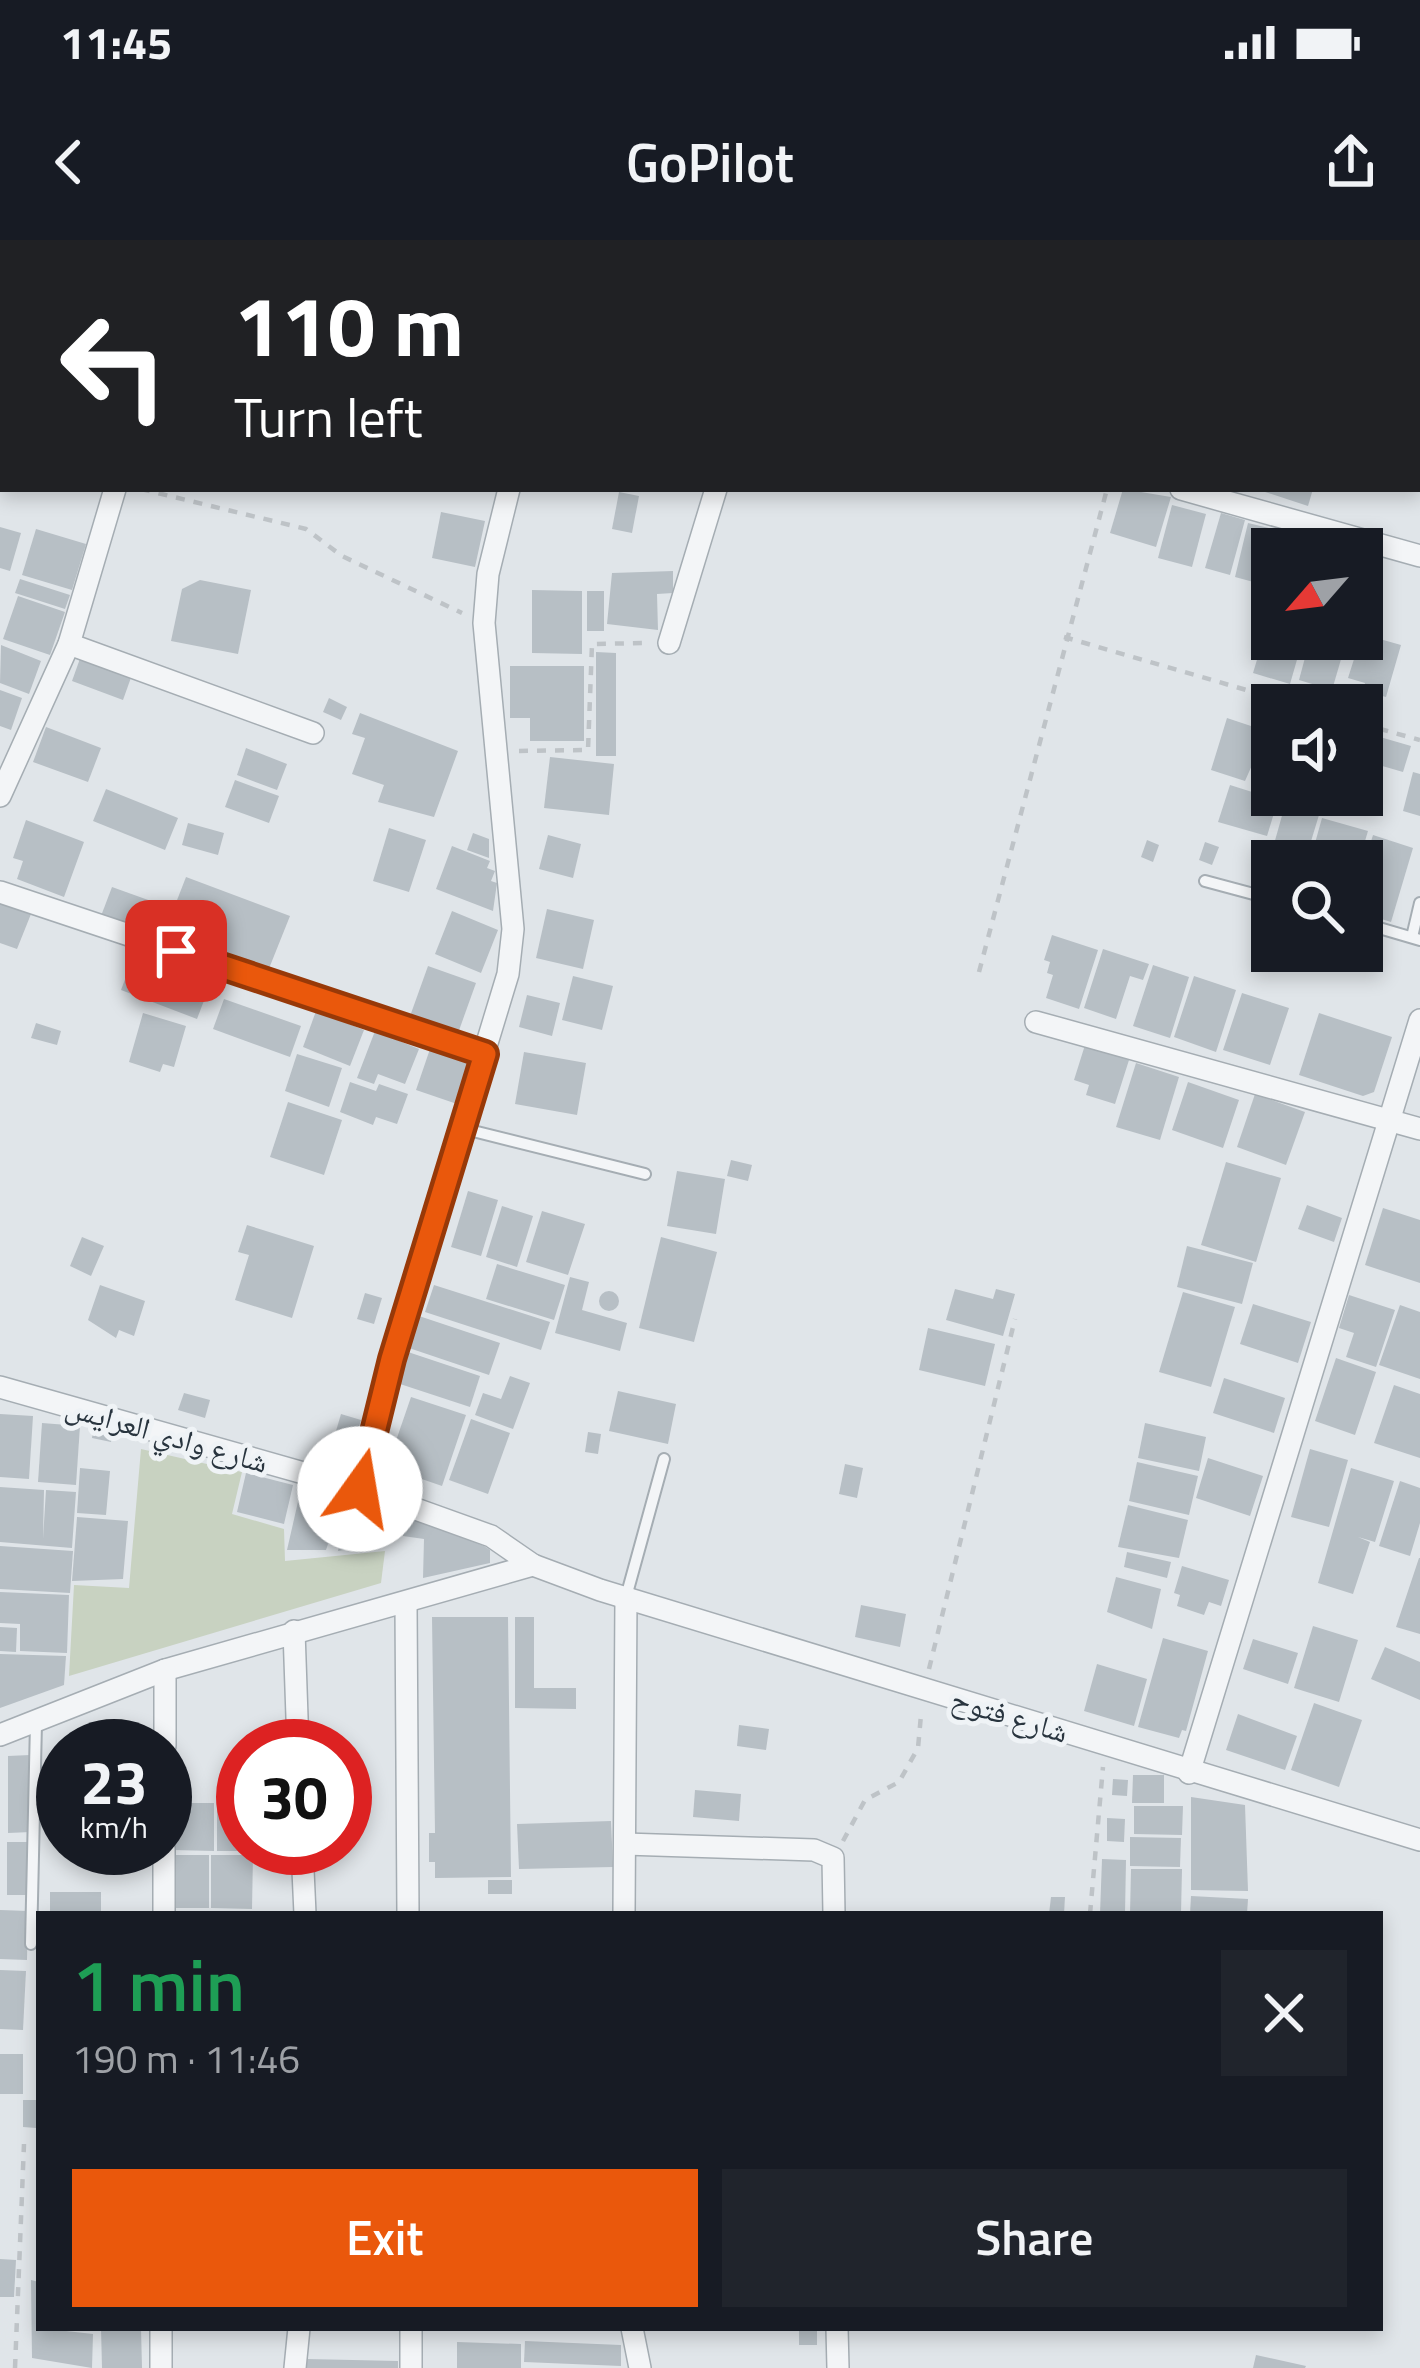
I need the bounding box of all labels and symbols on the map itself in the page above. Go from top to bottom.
north arrow [1251,528,1383,660]
pin [125,900,227,1002]
street label: شارع وادي العرايس [60,1383,273,1486]
position arrow [297,1426,423,1552]
street label: شارع فتوح [946,1675,1074,1755]
speed limit sign: 30 [216,1719,372,1875]

